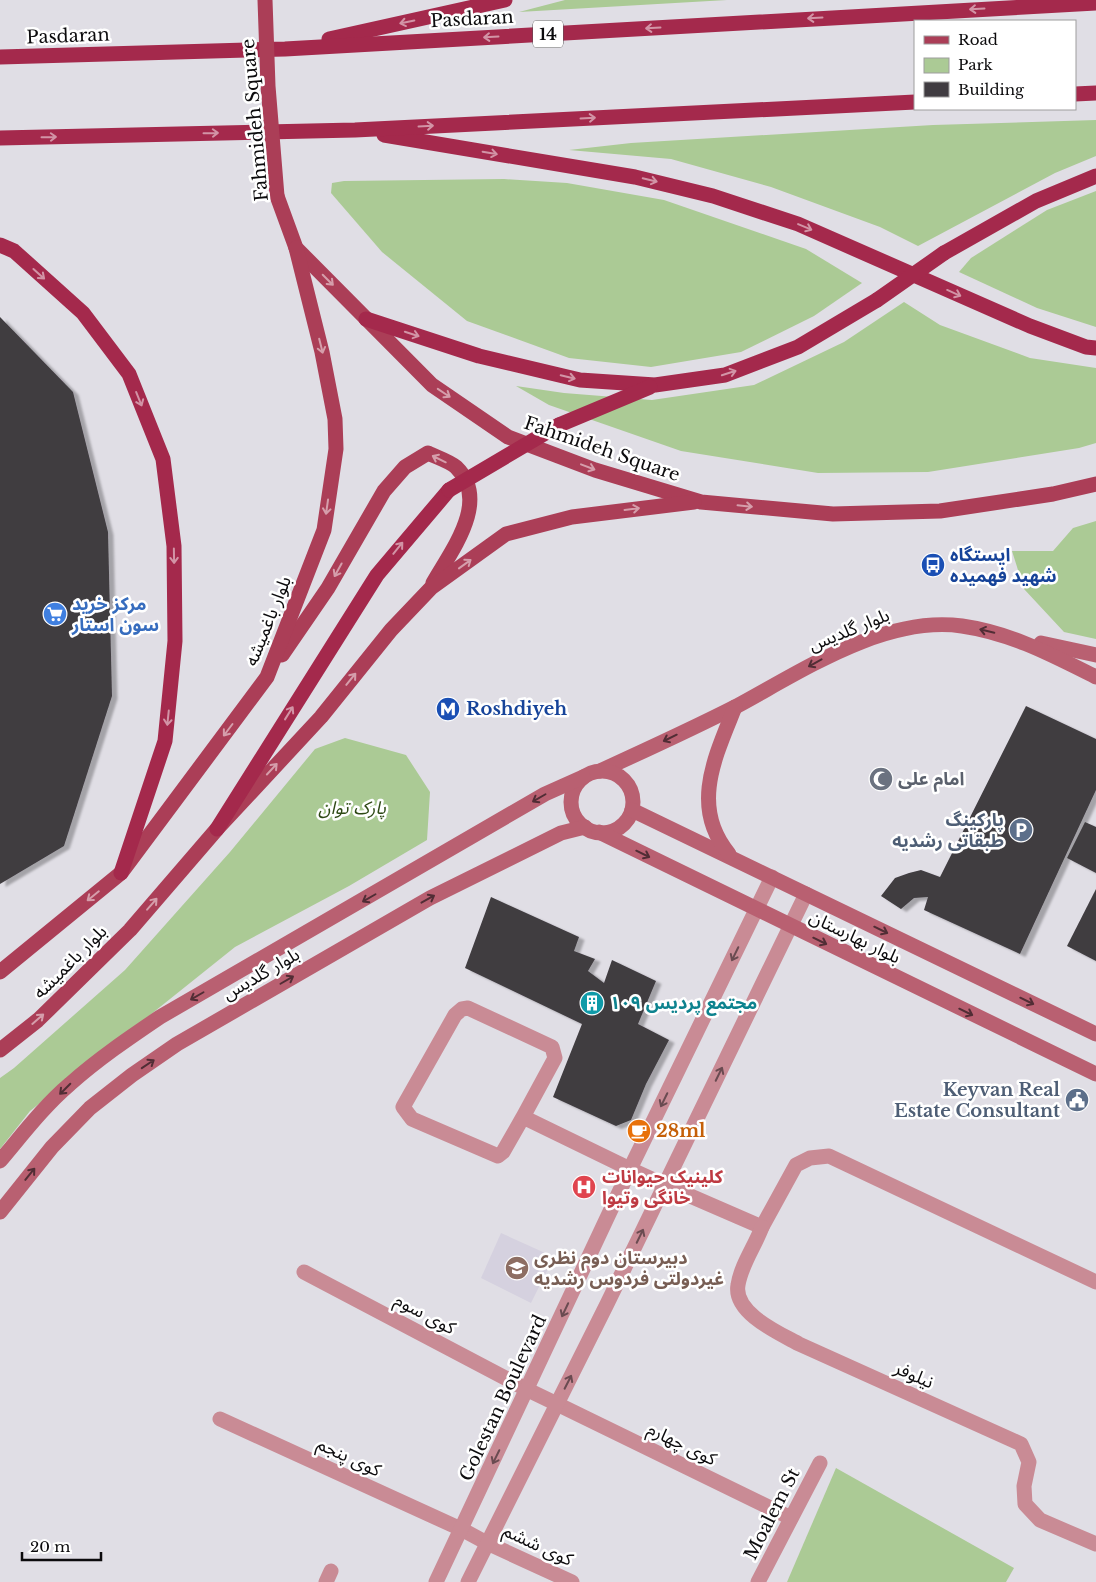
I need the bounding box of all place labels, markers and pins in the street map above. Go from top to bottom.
place label: ایستگاه شهید فهمیده [950,544,1057,587]
bus stop icon: ایستگاه شهید فهمیده [920,552,946,578]
place label: مرکز خرید سون استار [71,593,159,636]
supermarket icon: مرکز خرید سون استار [42,601,68,627]
metro station icon: Roshdiyeh [435,696,461,722]
place label: Roshdiyeh [466,698,567,720]
mosque icon: امام علی [868,766,894,792]
place label: امام علی [898,768,964,792]
place label: پارکینگ طبقاتی رشدیه [892,809,1004,852]
parking icon: پارکینگ طبقاتی رشدیه [1008,817,1034,843]
building icon: مجتمع پردیس ۱۰۹ [579,990,605,1016]
place label: مجتمع پردیس ۱۰۹ [610,992,757,1016]
place label: Keyvan Real Estate Consultant [894,1079,1061,1122]
public building icon: Keyvan Real Estate Consultant [1064,1087,1090,1113]
cafe icon: 28ml [626,1118,652,1144]
place label: 28ml [656,1120,706,1142]
place label: کلینیک حیوانات خانگی وتیوا [602,1166,724,1209]
hospital icon: کلینیک حیوانات خانگی وتیوا [571,1174,597,1200]
place label: دبیرستان دوم نظری غیردولتی فردوس رشدیه [534,1247,724,1290]
school or university icon: دبیرستان دوم نظری غیردولتی فردوس رشدیه [504,1255,530,1281]

